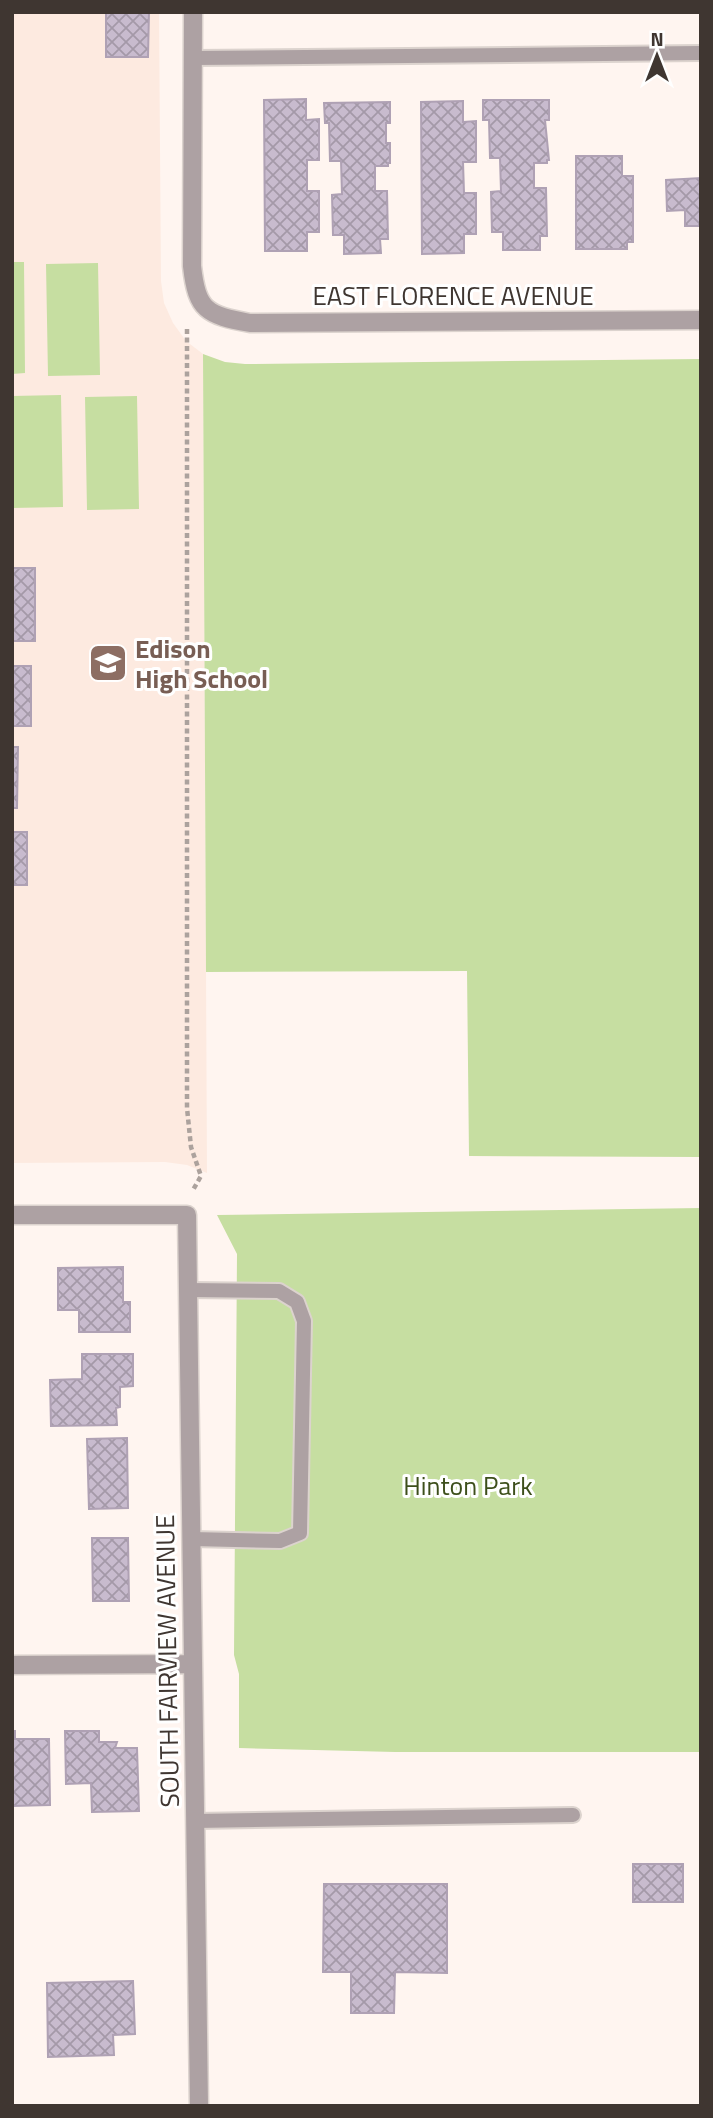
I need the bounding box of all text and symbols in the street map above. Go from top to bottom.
north arrow [622,21,692,91]
text: N [650,24,664,53]
street label: EAST FLORENCE AVENUE [312,276,594,315]
place label: Edison High School [135,629,268,698]
school or university icon: Edison High School [87,642,129,684]
park label: Hinton Park [403,1466,533,1505]
street label: SOUTH FAIRVIEW AVENUE [145,1514,189,1808]

